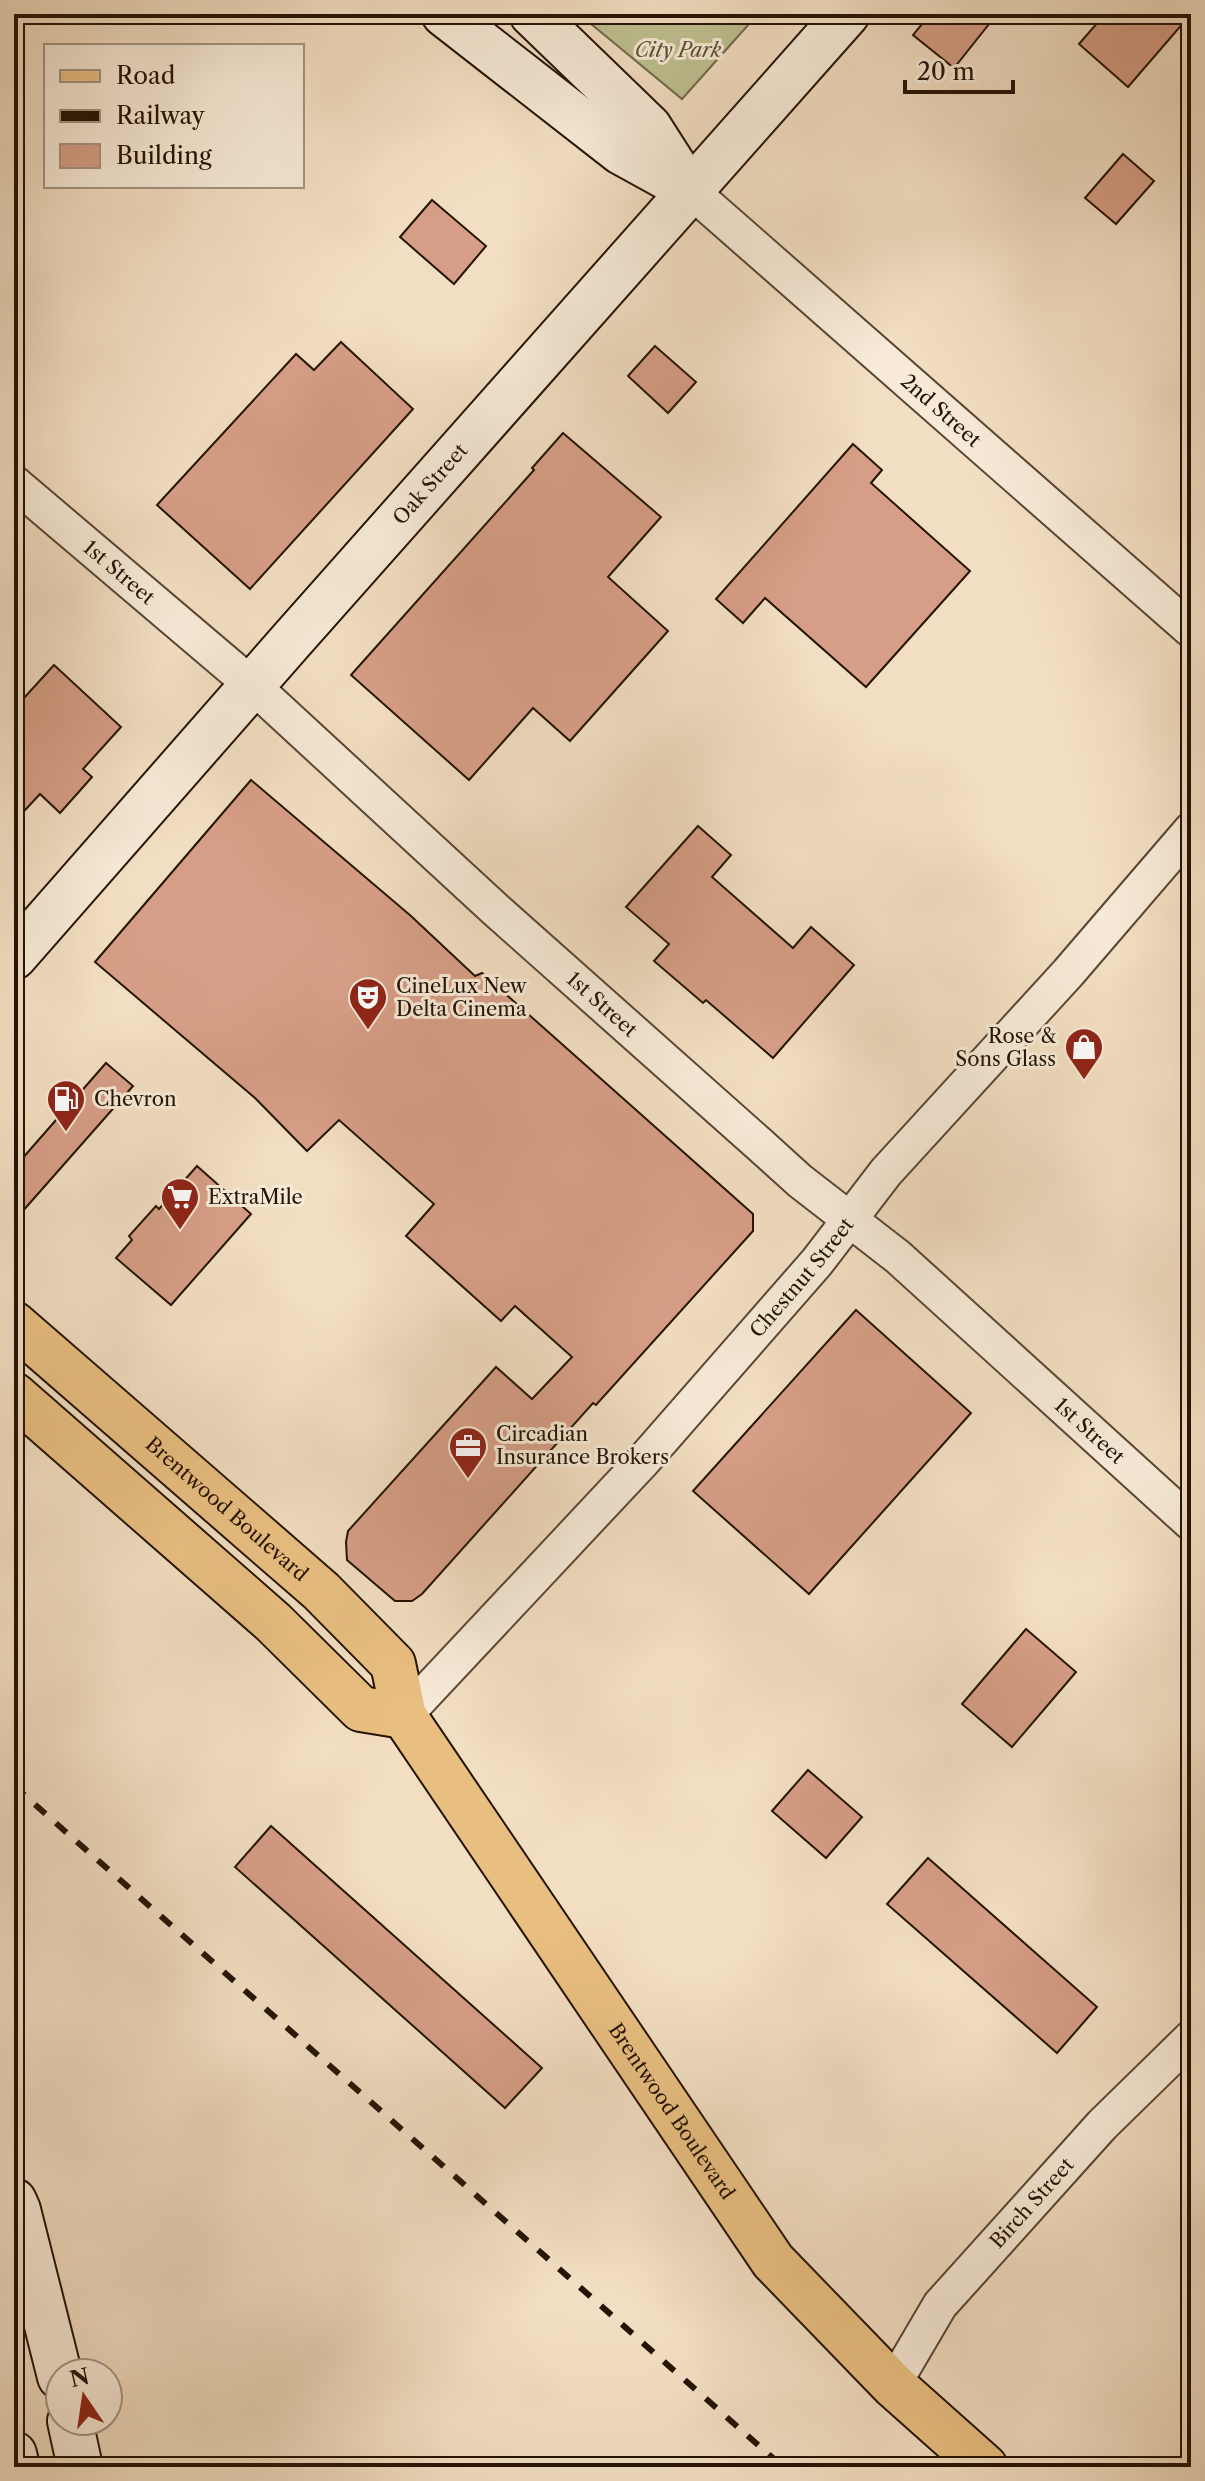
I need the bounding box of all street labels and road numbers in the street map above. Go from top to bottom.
street label: 2nd Street [896,369,986,452]
street label: Oak Street [388,438,472,530]
street label: 1st Street [79,535,160,609]
street label: 1st Street [562,967,642,1042]
street label: Chestnut Street [745,1213,859,1342]
street label: 1st Street [1050,1393,1129,1469]
street label: Brentwood Boulevard [141,1432,313,1586]
street label: Brentwood Boulevard [604,2019,740,2204]
street label: Birch Street [985,2153,1079,2253]

